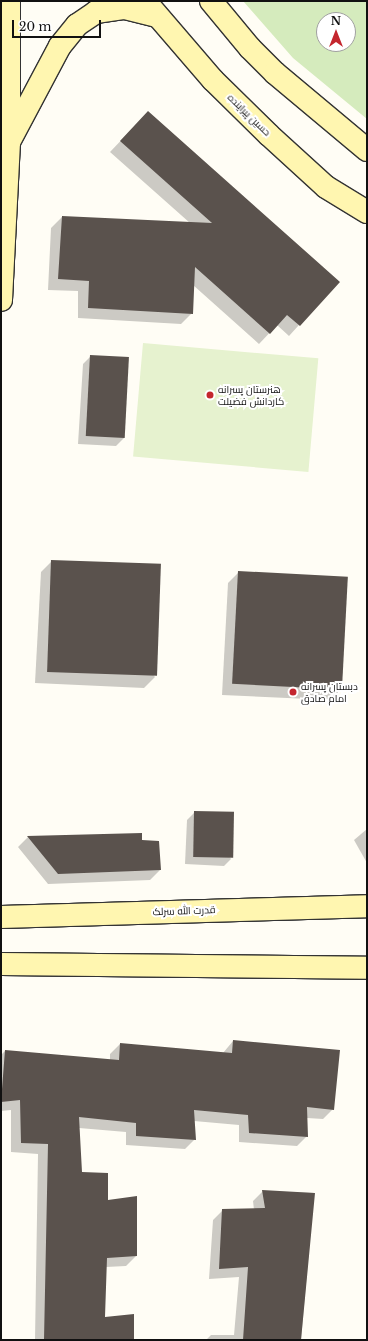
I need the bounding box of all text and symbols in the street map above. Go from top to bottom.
scale bar [14,12,103,38]
north arrow [316,12,356,52]
text: N [331,14,341,28]
text: 20 m [19,19,51,34]
street label: حسین پیراینده [225,92,273,138]
place label: هنرستان پسرانه کاردانش فضیلت [218,383,284,406]
marker: هنرستان پسرانه کاردانش فضیلت [205,390,215,400]
place label: دبستان پسرانه امام صادق [301,680,358,704]
marker: دبستان پسرانه امام صادق [288,687,298,697]
street label: قدرت الله سرلک [152,904,216,918]

